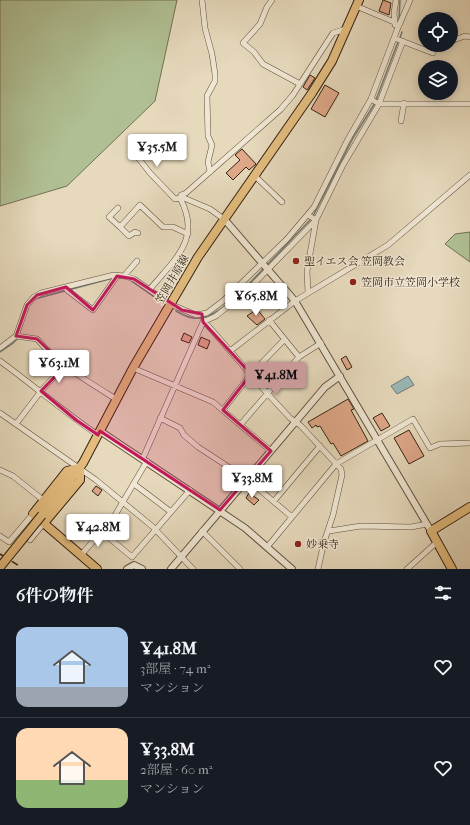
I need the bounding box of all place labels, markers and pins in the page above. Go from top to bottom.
pin: ¥35.5M [124,134,190,168]
place label: 聖イエス会 笠岡教会 [304,255,405,268]
marker: 聖イエス会 笠岡教会 [291,256,301,266]
place label: 笠岡市立笠岡小学校 [361,276,460,289]
marker: 笠岡市立笠岡小学校 [348,277,358,287]
pin: ¥65.8M [223,283,289,317]
pin: ¥63.1M [26,350,92,384]
pin: ¥41.8M [243,362,309,396]
pin: ¥33.8M [219,465,285,499]
pin: ¥42.8M [65,514,131,548]
place label: 妙乗寺 [306,538,339,551]
marker: 妙乗寺 [293,539,303,549]

